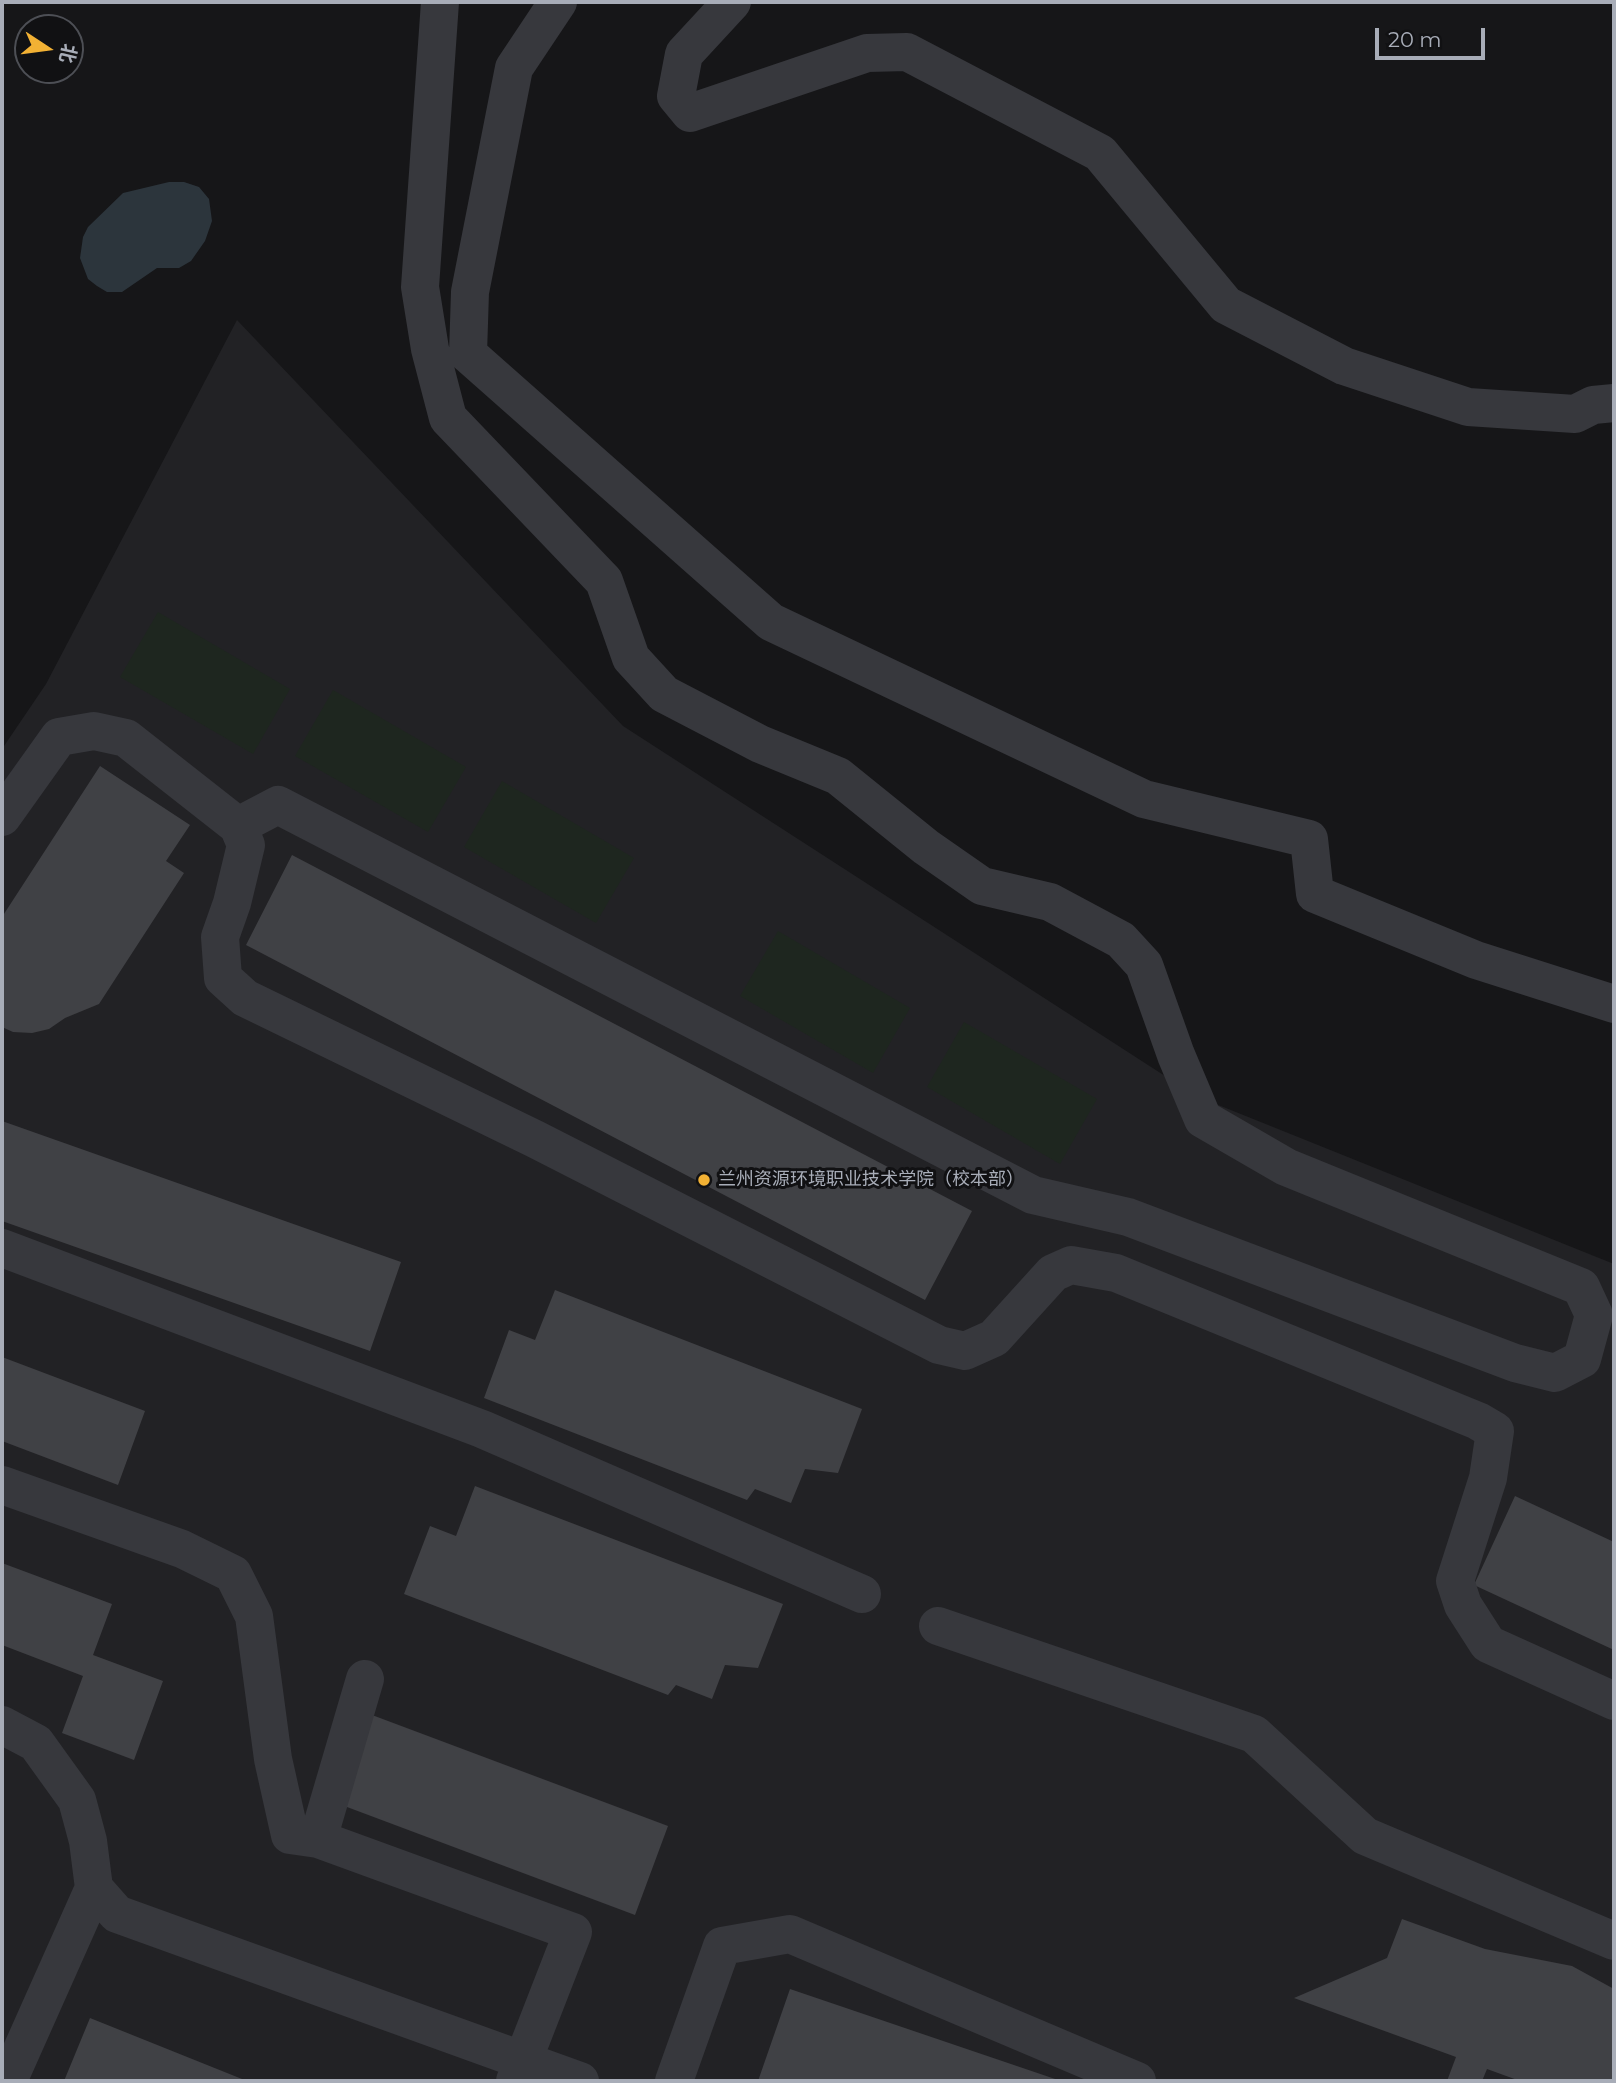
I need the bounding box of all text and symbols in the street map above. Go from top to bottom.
north arrow [14,14,84,84]
scale bar [1378,14,1488,58]
text: 20 m [1388,27,1442,52]
text: 北 [55,42,81,65]
place label: 兰州资源环境职业技术学院（校本部） [718,1169,1024,1191]
marker: 兰州资源环境职业技术学院（校本部） [696,1172,712,1188]

